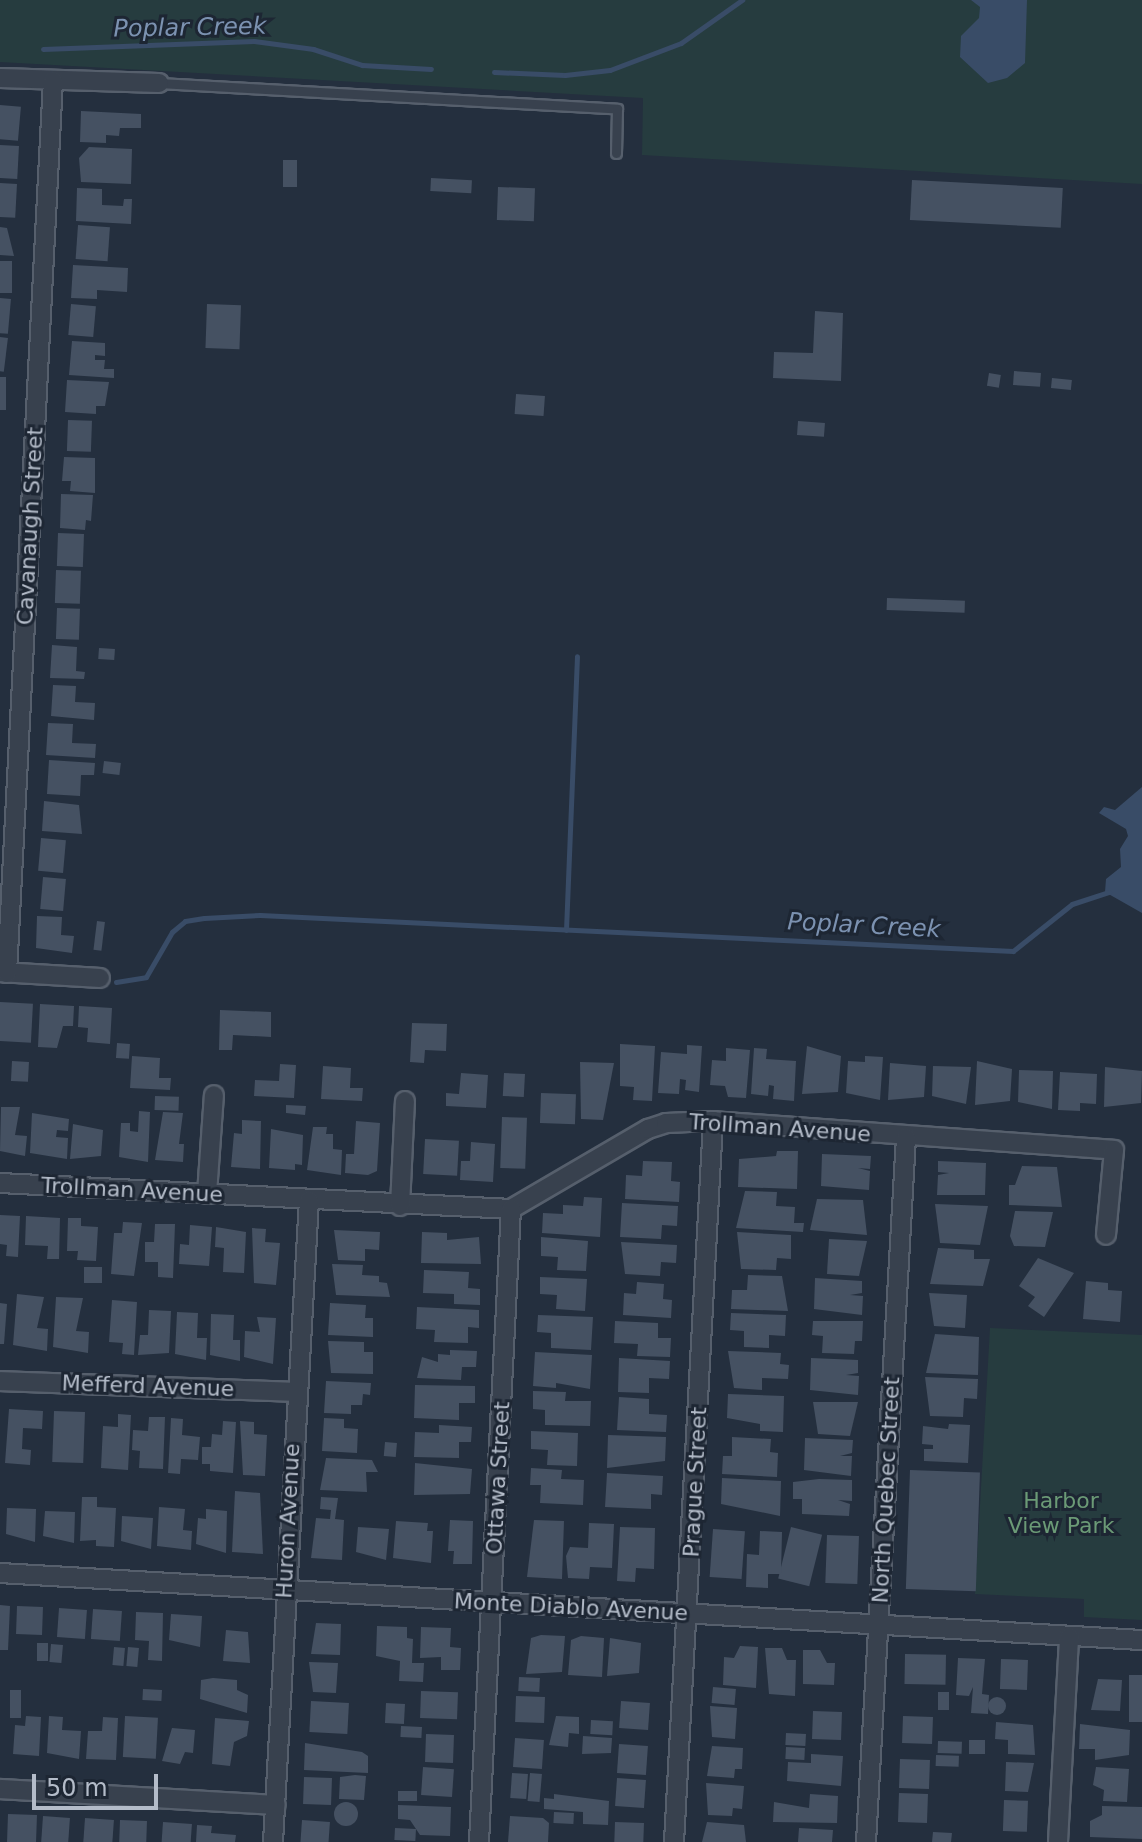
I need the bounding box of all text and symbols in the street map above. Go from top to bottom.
water label: Poplar Creek [113,12,267,44]
street label: Cavanaugh Street [12,426,48,626]
water label: Poplar Creek [787,908,941,944]
street label: Trollman Avenue [688,1108,872,1148]
street label: Trollman Avenue [40,1172,224,1208]
street label: Mefferd Avenue [61,1370,235,1402]
street label: North Quebec Street [867,1376,905,1604]
street label: Ottawa Street [481,1401,515,1555]
street label: Prague Street [678,1406,712,1558]
street label: Huron Avenue [271,1443,305,1599]
park label: Harbor View Park [1008,1487,1114,1538]
street label: Monte Diablo Avenue [453,1588,689,1626]
scale bar [36,1758,162,1808]
text: 50 m [46,1774,108,1802]

